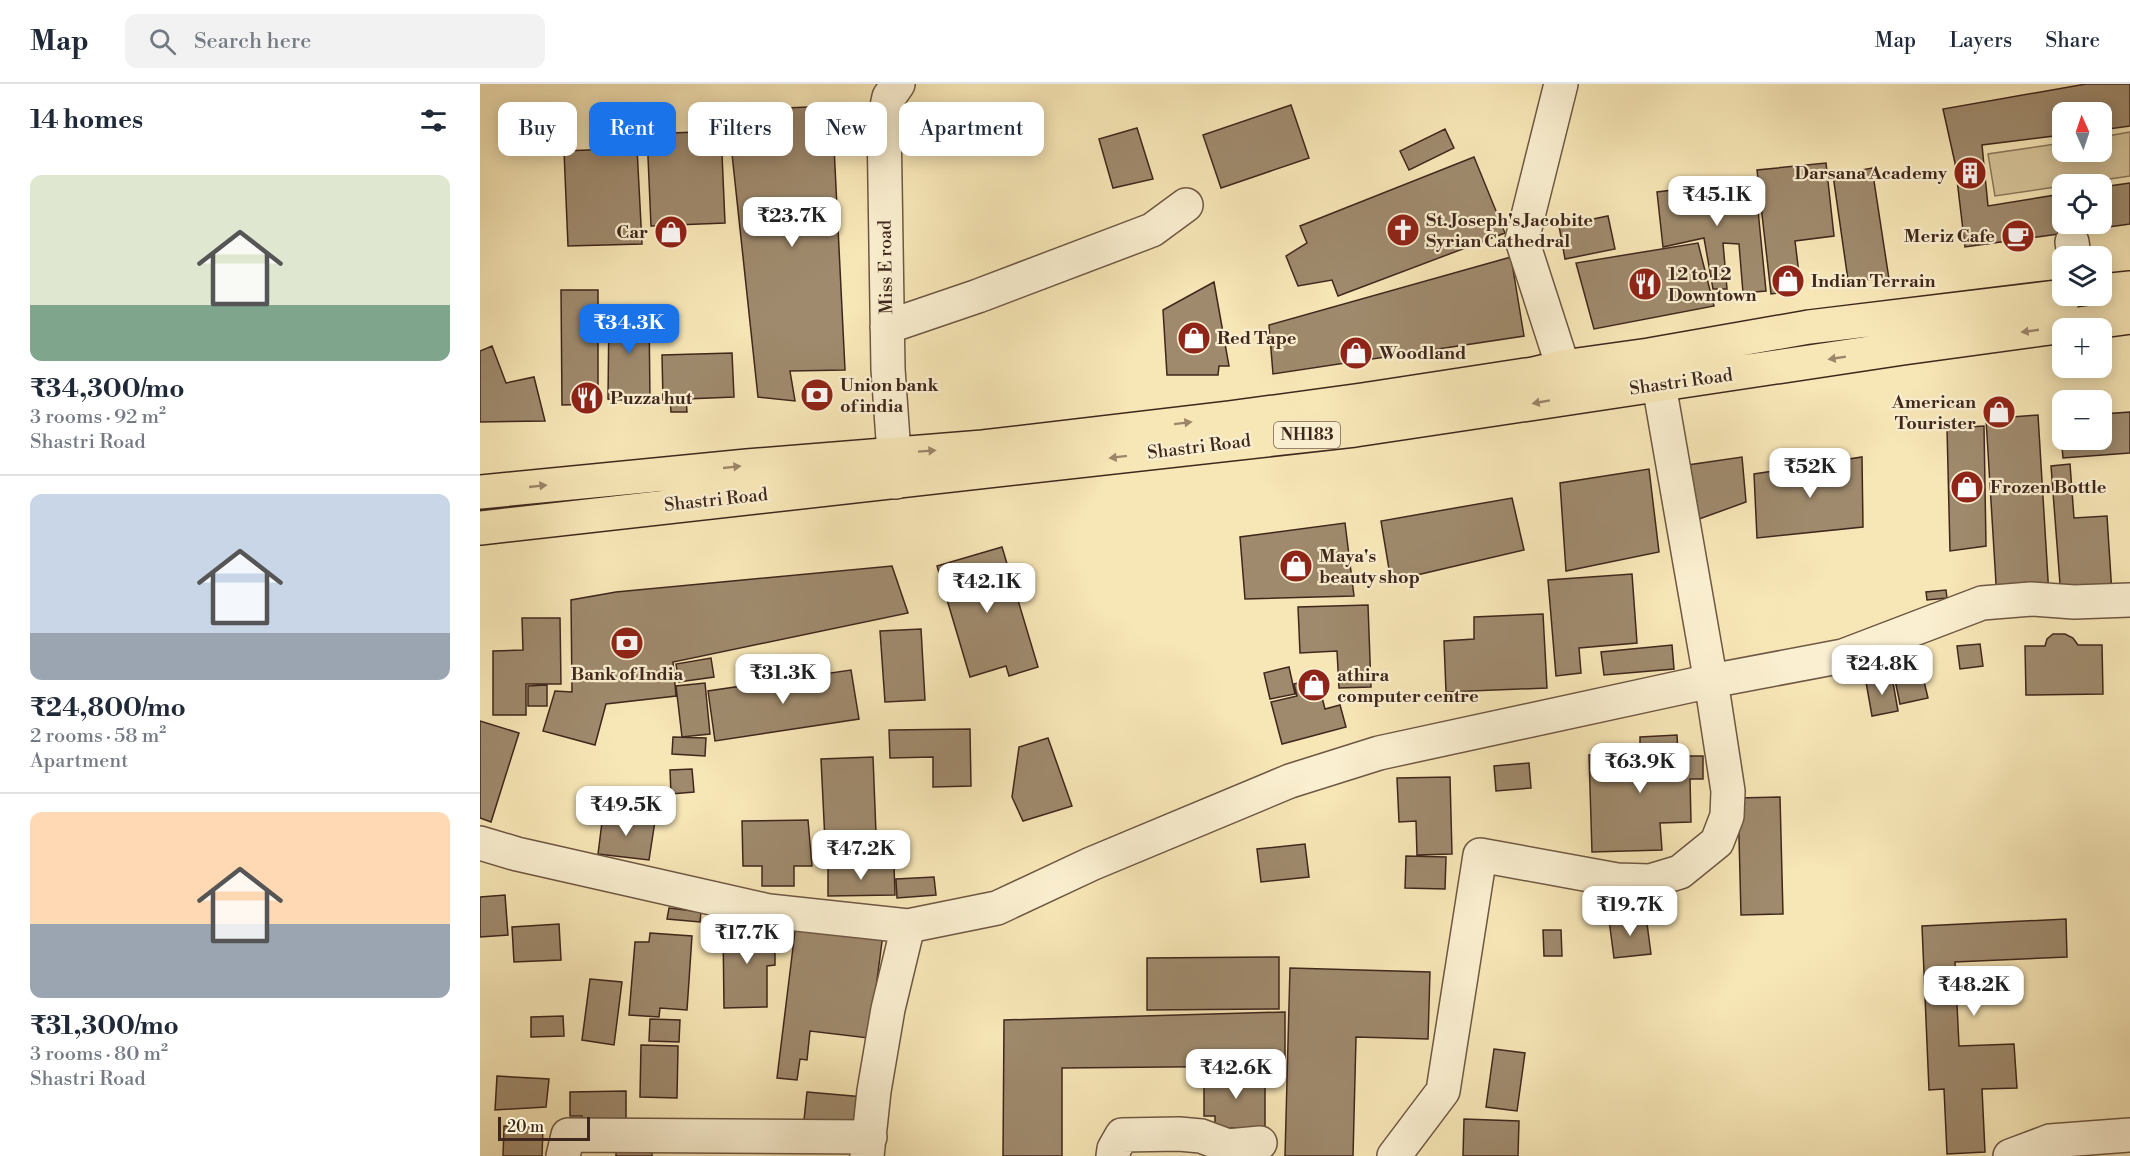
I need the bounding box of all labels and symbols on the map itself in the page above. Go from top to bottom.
north arrow [2052,102,2112,162]
building icon: Darsana Academy [1952,155,1988,191]
place label: Darsana Academy [1795,162,1948,185]
pin: ₹45.1K [1668,176,1766,227]
pin: ₹23.7K [743,197,841,248]
place label: St. Joseph's Jacobite Syrian Cathedral [1426,209,1593,253]
church icon: St. Joseph's Jacobite Syrian Cathedral [1385,212,1421,248]
shop icon: Car [653,214,689,250]
cafe icon: Meriz Cafe [2000,218,2036,254]
street label: Miss E road [874,219,898,314]
place label: Car [616,221,648,244]
place label: Meriz Cafe [1904,225,1995,248]
place label: 12 to 12 Downtown [1668,263,1756,307]
shop icon: Indian Terrain [1770,263,1806,299]
restaurant icon: 12 to 12 Downtown [1627,266,1663,302]
place label: Indian Terrain [1811,270,1936,293]
pin: ₹34.3K [580,304,678,355]
shop icon: Red Tape [1176,320,1212,356]
one-way arrow [2021,326,2040,335]
place label: Red Tape [1217,327,1297,350]
shop icon: Woodland [1338,335,1374,371]
place label: Woodland [1378,342,1466,365]
one-way arrow [1828,354,1847,363]
street label: Shastri Road [1628,363,1735,401]
place label: Union bank of india [840,374,939,418]
bank icon: Union bank of india [799,377,835,413]
restaurant icon: Puzza hut [569,380,605,416]
place label: Puzza hut [610,387,693,410]
place label: American Tourister [1891,391,1976,435]
shop icon: American Tourister [1981,394,2017,430]
one-way arrow [1531,398,1550,407]
one-way arrow [1174,419,1193,428]
road number: NH183 [1274,422,1340,448]
street label: Shastri Road [1146,429,1253,465]
one-way arrow [917,446,936,456]
pin: ₹52K [1774,448,1846,499]
one-way arrow [1109,452,1128,461]
one-way arrow [723,462,742,472]
shop icon: Frozen Bottle [1949,469,1985,505]
place label: Frozen Bottle [1990,476,2107,499]
one-way arrow [529,481,548,491]
street label: Shastri Road [663,483,770,517]
place label: Maya's beauty shop [1319,545,1420,589]
shop icon: Maya's beauty shop [1278,548,1314,584]
pin: ₹42.1K [938,563,1036,614]
bank icon: Bank of India [609,625,645,661]
pin: ₹24.8K [1833,645,1931,696]
pin: ₹31.3K [734,654,832,705]
place label: Bank of India [571,663,684,686]
place label: athira computer centre [1337,664,1479,708]
shop icon: athira computer centre [1296,667,1332,703]
pin: ₹63.9K [1591,743,1689,794]
pin: ₹49.5K [577,786,675,837]
pin: ₹47.2K [812,830,910,881]
pin: ₹19.7K [1581,886,1679,937]
pin: ₹17.7K [698,914,796,965]
pin: ₹48.2K [1925,966,2023,1017]
pin: ₹42.6K [1187,1049,1285,1100]
scale bar [498,1114,590,1142]

